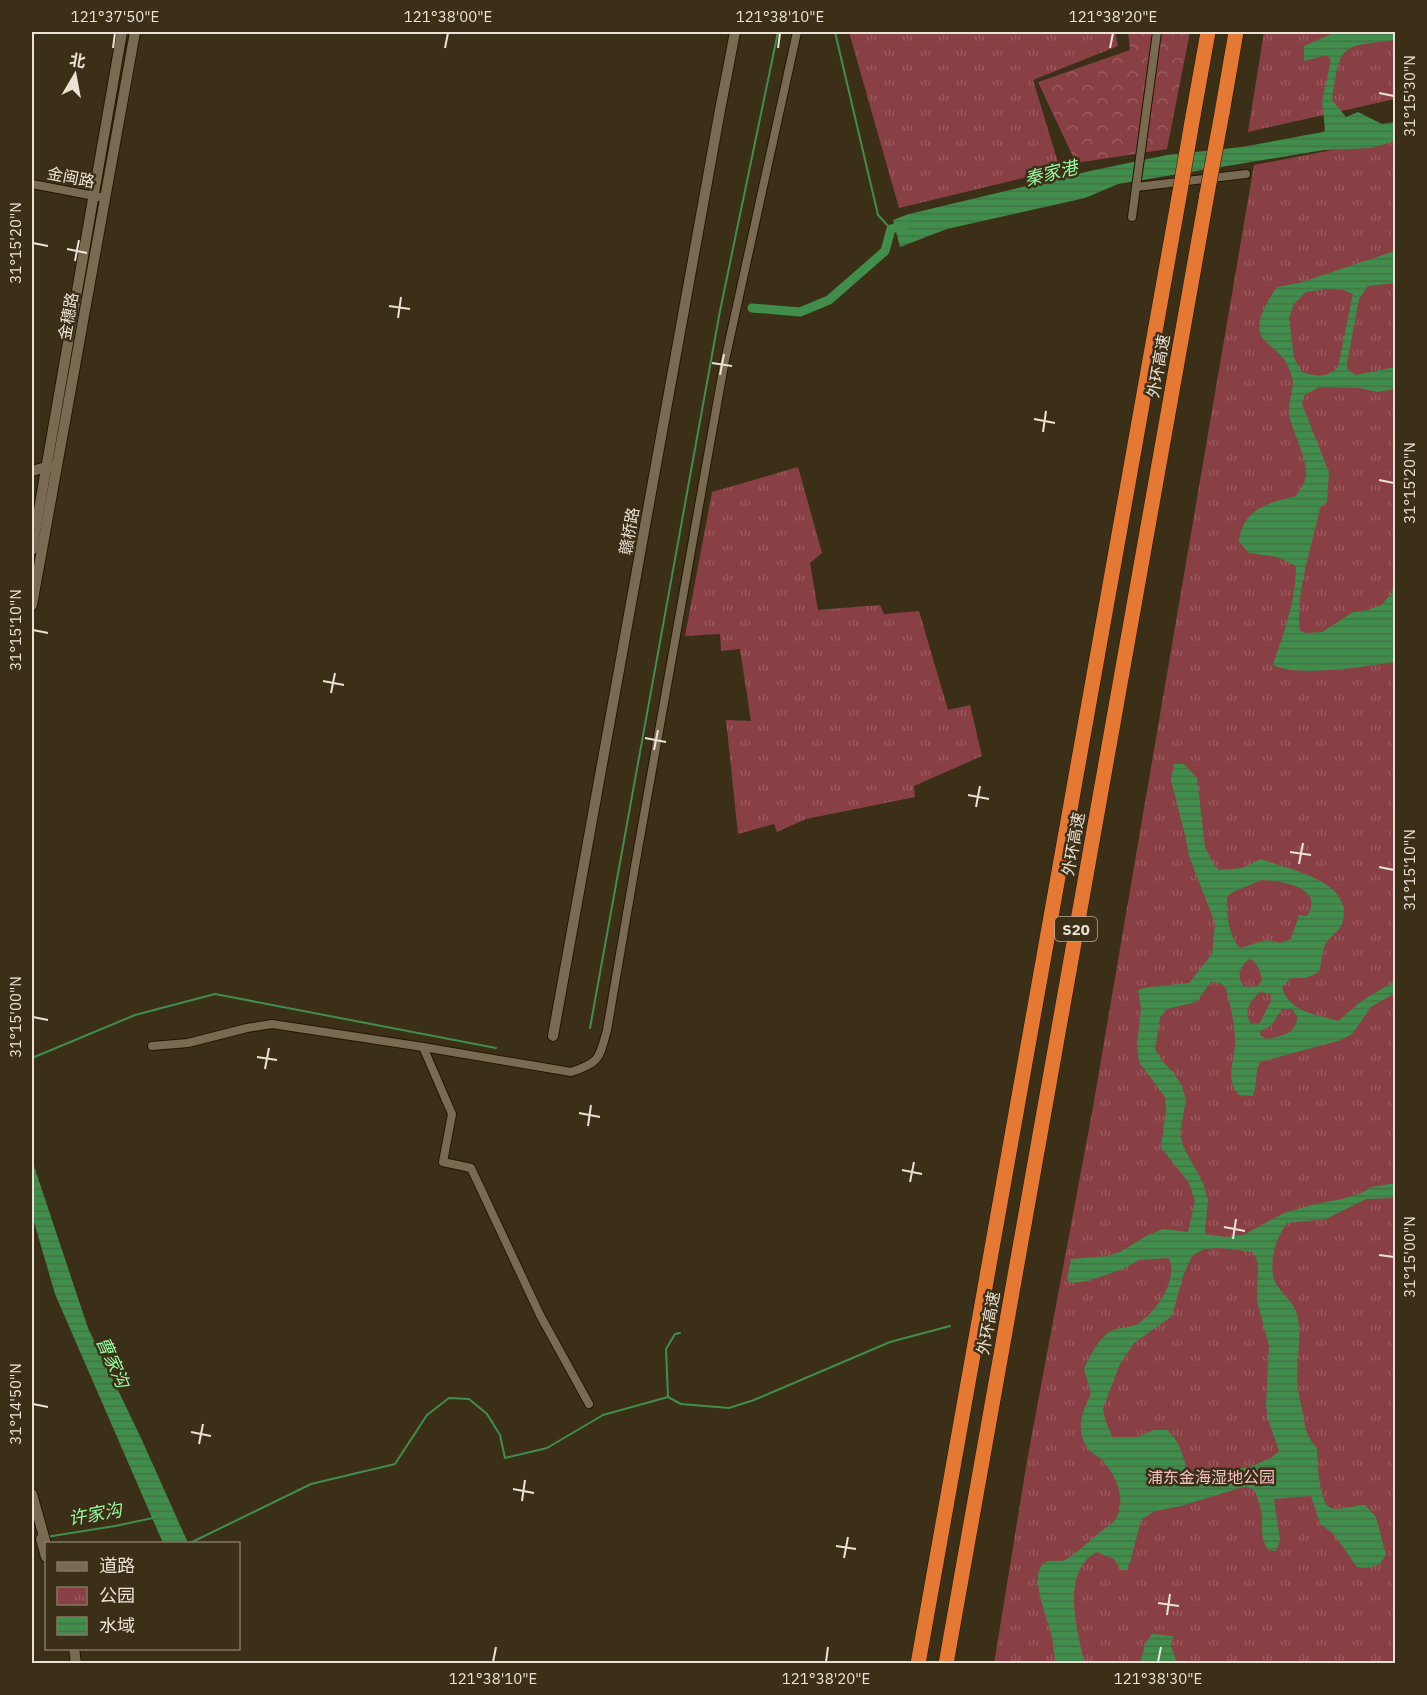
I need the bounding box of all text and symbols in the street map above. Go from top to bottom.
text: 121°37'50"E [71,7,159,26]
text: 121°38'00"E [404,7,492,26]
text: 121°38'10"E [736,7,824,26]
text: 121°38'20"E [1069,7,1157,26]
north arrow [45,45,105,105]
text: 北 [68,49,87,71]
text: 31°15'30"N [1400,55,1419,137]
water label: 秦家港 [1022,155,1083,191]
street label: 金闽路 [46,163,96,191]
text: 31°15'20"N [6,202,25,284]
street label: 金穗路 [54,291,82,341]
street label: 外环高速 [1143,333,1173,399]
text: 31°15'20"N [1400,442,1419,524]
street label: 赣桥路 [615,506,643,556]
text: 31°15'10"N [6,589,25,671]
street label: 外环高速 [1058,811,1088,877]
text: 31°15'10"N [1400,829,1419,911]
road number: S20 [1055,917,1097,941]
text: 31°15'00"N [6,976,25,1058]
text: 31°15'00"N [1400,1216,1419,1298]
street label: 外环高速 [973,1290,1003,1356]
water label: 曹家沟 [92,1333,135,1393]
text: 31°14'50"N [6,1363,25,1445]
park label: 浦东金海湿地公园 [1147,1467,1275,1487]
water label: 许家沟 [66,1498,126,1530]
legend [45,1542,240,1650]
text: 道路 [99,1554,135,1577]
text: 公园 [99,1584,135,1607]
text: 水域 [99,1614,135,1637]
text: 121°38'10"E [449,1669,537,1688]
text: 121°38'20"E [782,1669,870,1688]
text: 121°38'30"E [1114,1669,1202,1688]

